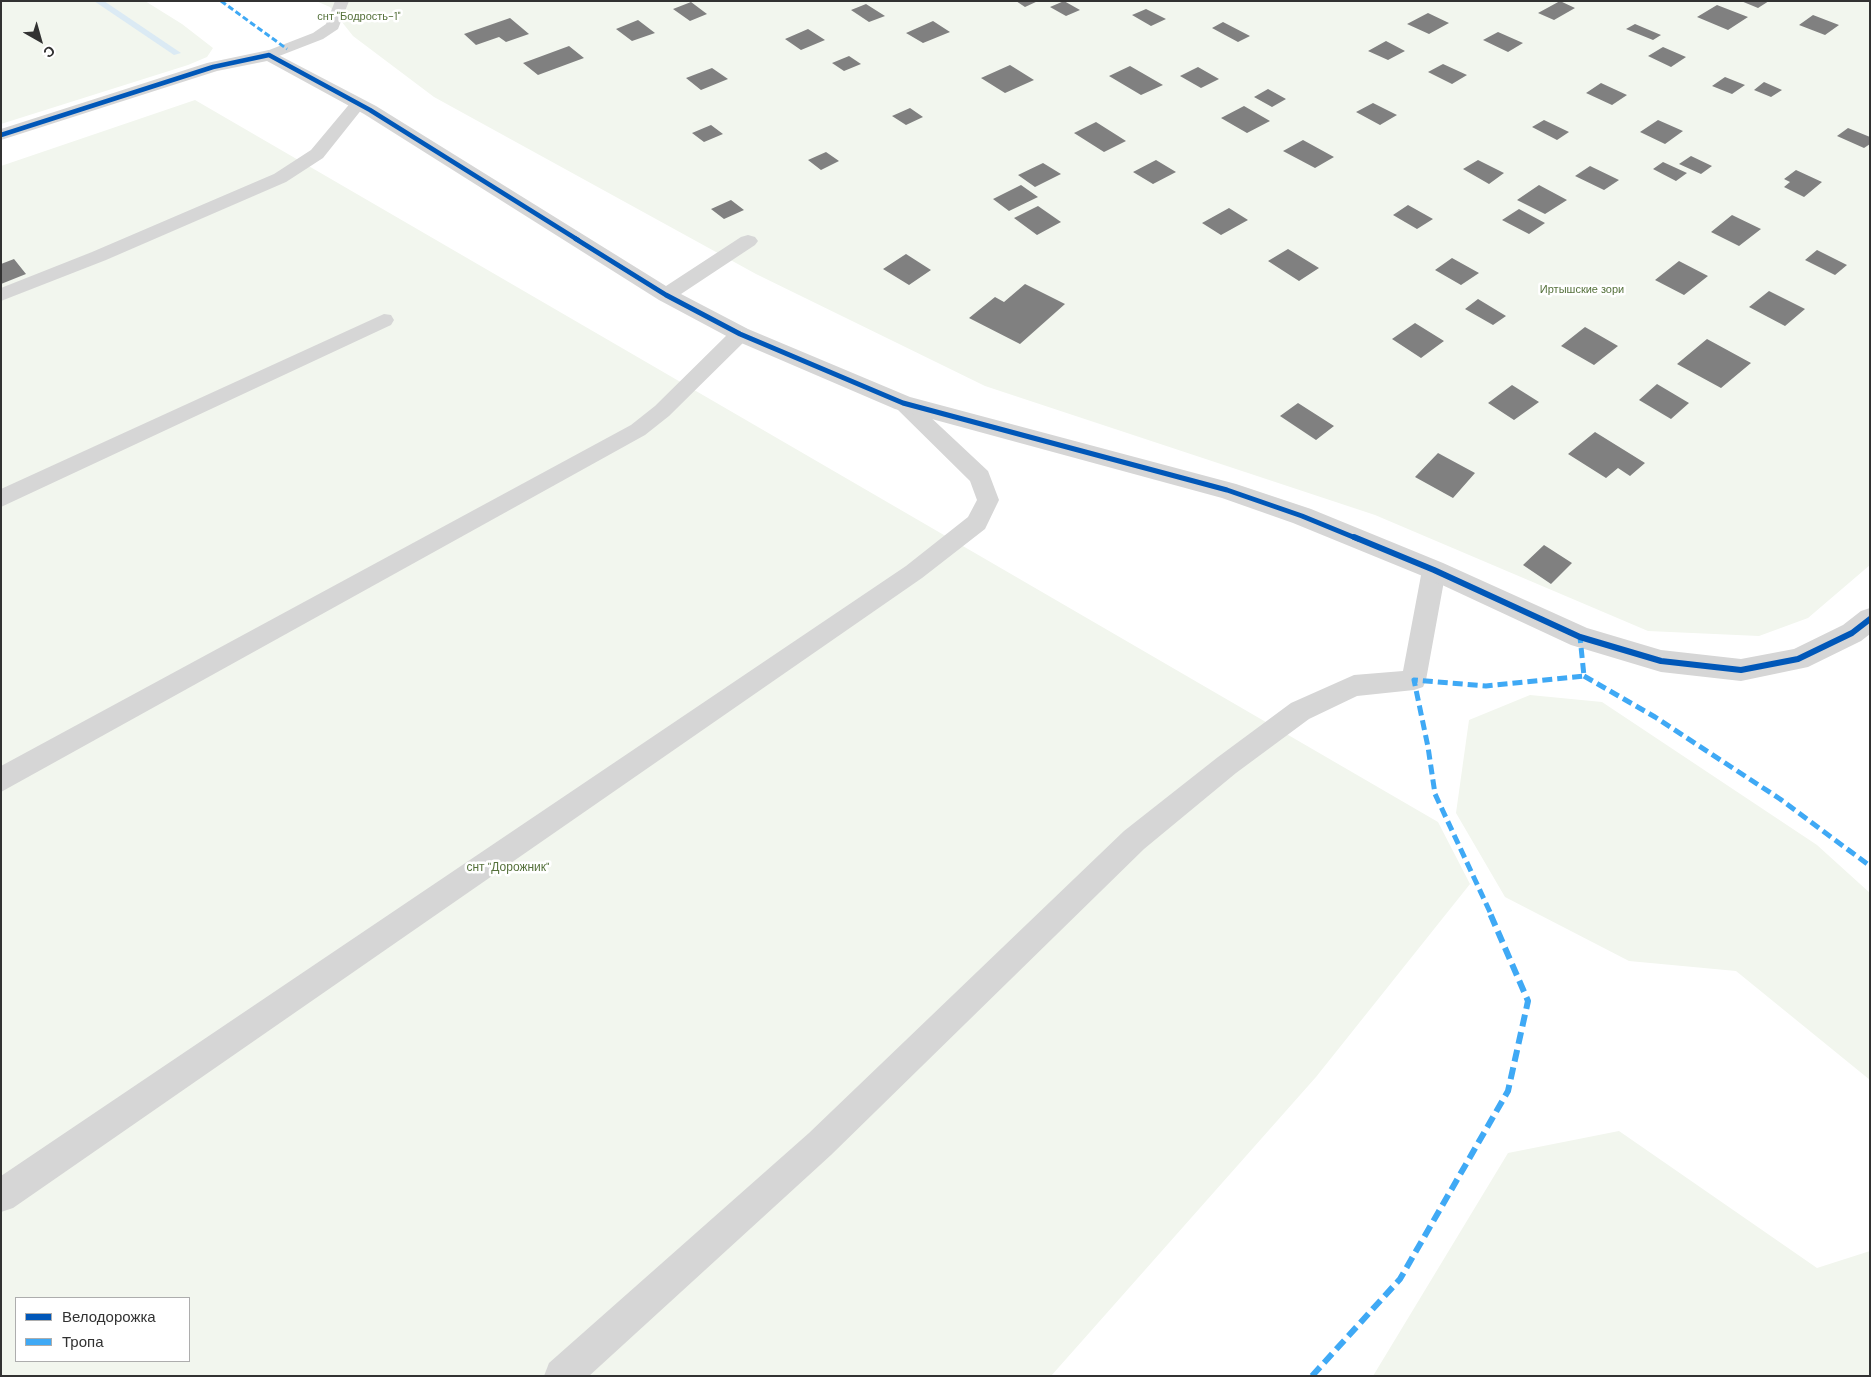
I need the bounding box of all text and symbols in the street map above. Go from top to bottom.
park label: снт "Бодрость-1" [317,10,401,24]
north arrow [15,15,65,65]
text: С [40,42,59,62]
park label: Иртышские зори [1540,283,1624,297]
park label: снт "Дорожник" [466,861,550,875]
legend [15,1297,190,1362]
text: Велодорожка [62,1307,156,1327]
text: Тропа [62,1332,103,1352]

